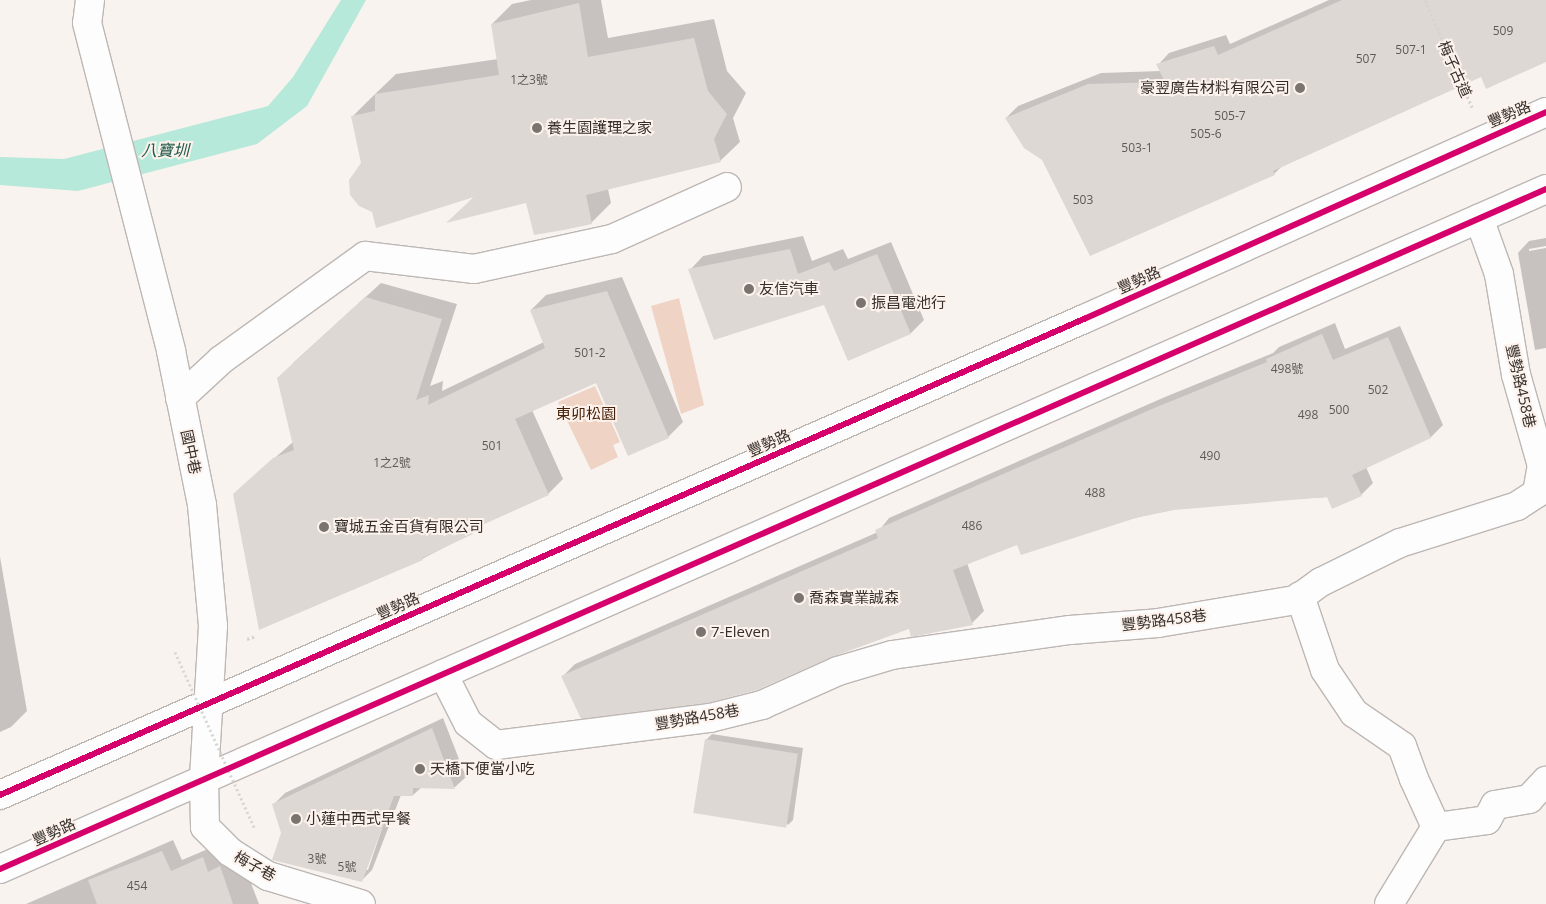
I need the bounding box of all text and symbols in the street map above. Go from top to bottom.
house number: 509 [1493,24,1513,38]
street label: 梅子古道 [1435,38,1475,100]
house number: 507-1 [1395,43,1427,57]
house number: 507 [1356,52,1376,66]
house number: 1之3號 [510,73,548,87]
place label: 豪翌廣告材料有限公司 [1140,79,1290,97]
marker: 豪翌廣告材料有限公司 [1294,82,1306,94]
street label: 豐勢路 [1485,97,1533,131]
house number: 505-7 [1214,109,1246,123]
place label: 養生園護理之家 [547,119,652,137]
marker: 養生園護理之家 [531,122,543,134]
house number: 505-6 [1190,127,1222,141]
water label: 八寶圳 [141,140,189,160]
house number: 503-1 [1121,141,1153,155]
house number: 503 [1073,193,1093,207]
street label: 豐勢路 [1115,263,1163,297]
place label: 友信汽車 [759,280,819,298]
marker: 友信汽車 [743,283,755,295]
place label: 振昌電池行 [871,294,946,312]
marker: 振昌電池行 [855,297,867,309]
street label: 豐勢路458巷 [1503,342,1539,430]
house number: 501-2 [574,346,606,360]
house number: 498號 [1271,362,1303,376]
house number: 502 [1368,383,1388,397]
house number: 500 [1329,403,1349,417]
park label: 東卯松園 [556,405,616,423]
house number: 498 [1298,408,1318,422]
street label: 豐勢路 [745,426,793,460]
street label: 國中巷 [178,428,204,476]
house number: 501 [482,439,502,453]
house number: 490 [1200,449,1220,463]
house number: 1之2號 [373,456,411,470]
house number: 488 [1085,486,1105,500]
place label: 寶城五金百貨有限公司 [334,518,484,536]
house number: 486 [962,519,982,533]
marker: 寶城五金百貨有限公司 [318,521,330,533]
street label: 豐勢路 [374,589,422,623]
place label: 喬森實業誠森 [809,589,899,607]
marker: 喬森實業誠森 [793,592,805,604]
street label: 豐勢路458巷 [1120,606,1208,634]
place label: 7-Eleven [711,623,770,641]
marker: 7-Eleven [695,626,707,638]
street label: 豐勢路458巷 [653,701,741,733]
place label: 天橋下便當小吃 [430,760,535,778]
marker: 天橋下便當小吃 [414,763,426,775]
place label: 小蓮中西式早餐 [306,810,411,828]
marker: 小蓮中西式早餐 [290,813,302,825]
street label: 豐勢路 [30,815,78,849]
street label: 梅子巷 [231,847,279,885]
house number: 3號 [308,852,326,866]
house number: 5號 [338,860,356,874]
house number: 454 [127,879,147,893]

